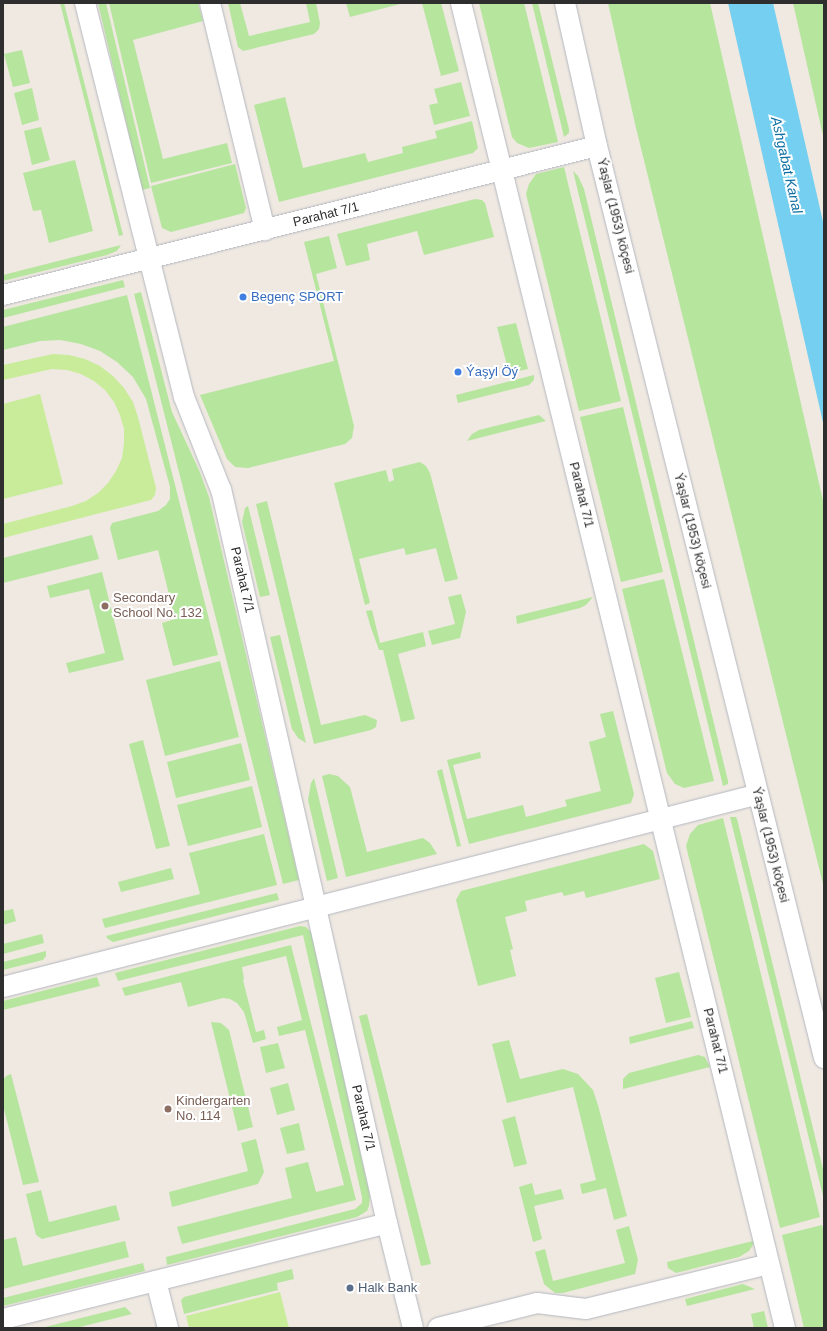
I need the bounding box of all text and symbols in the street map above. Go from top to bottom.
water label: Ashgabat Kanal [768,115,806,215]
street label: Ýaşlar (1953) köçesi [593,157,637,275]
street label: Parahat 7/1 [292,199,360,231]
place label: Begenç SPORT [251,289,343,305]
marker: Begenç SPORT [238,292,248,302]
place label: Ýaşyl Öý [466,364,518,380]
marker: Ýaşyl Öý [453,367,463,377]
street label: Parahat 7/1 [565,461,597,529]
street label: Ýaşlar (1953) köçesi [670,472,714,590]
street label: Parahat 7/1 [227,545,257,615]
place label: Secondary School No. 132 [113,591,202,622]
marker: Secondary School No. 132 [100,601,110,611]
street label: Ýaşlar (1953) köçesi [748,786,792,904]
street label: Parahat 7/1 [699,1007,731,1075]
street label: Parahat 7/1 [348,1083,378,1153]
place label: Kindergarten No. 114 [176,1094,250,1125]
marker: Kindergarten No. 114 [163,1104,173,1114]
place label: Halk Bank [358,1280,417,1296]
marker: Halk Bank [345,1283,355,1293]

